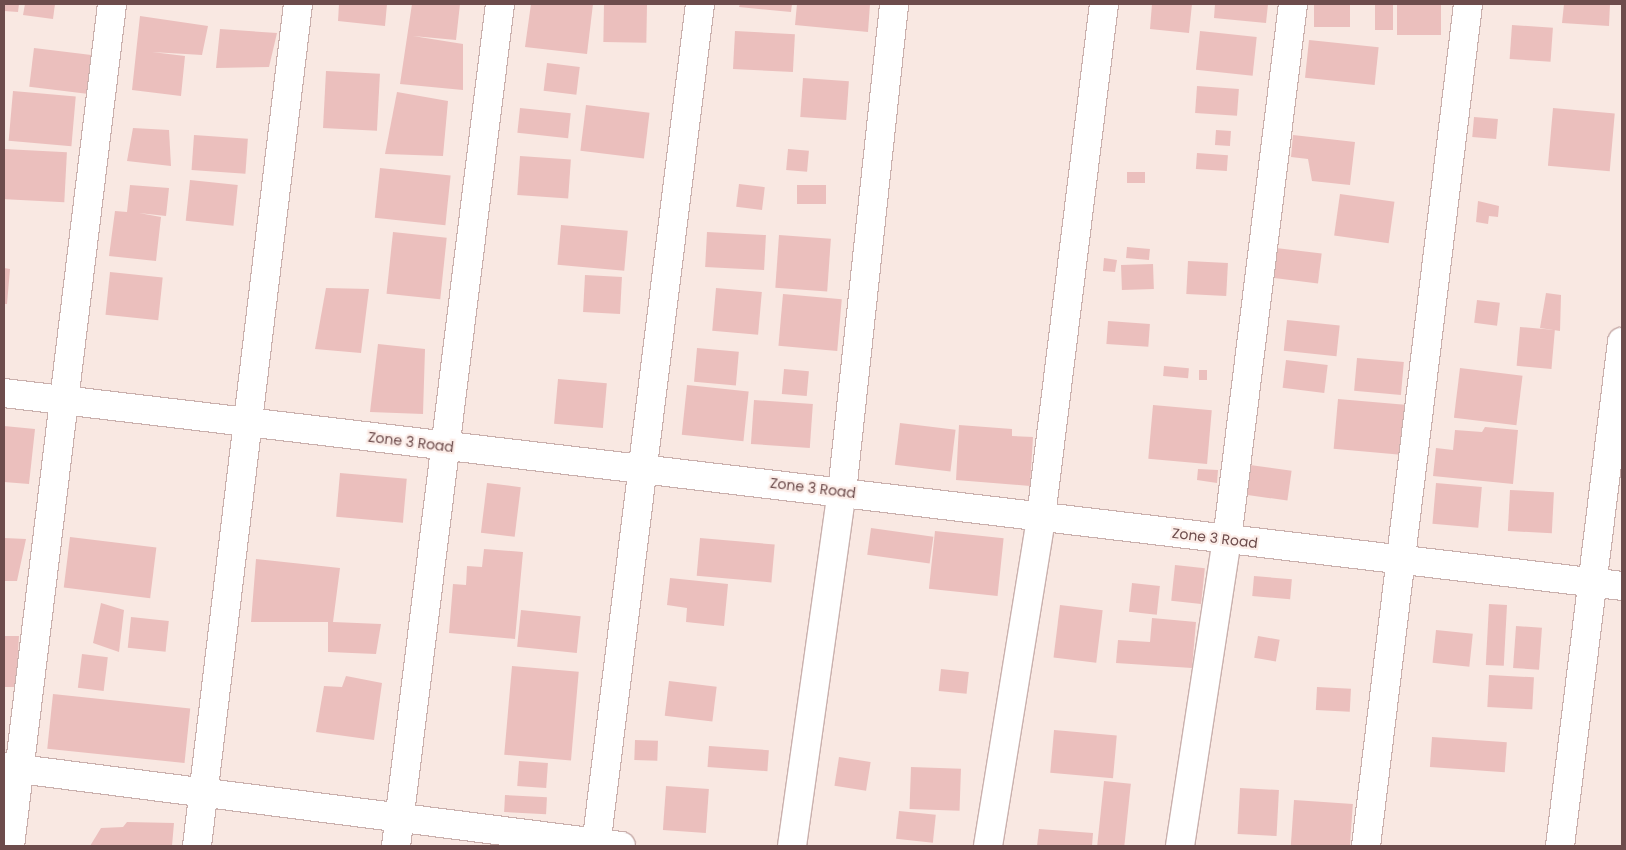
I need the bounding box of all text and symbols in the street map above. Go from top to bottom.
street label: Zone 3 Road [367,428,455,456]
street label: Zone 3 Road [769,474,857,502]
street label: Zone 3 Road [1171,524,1259,552]

